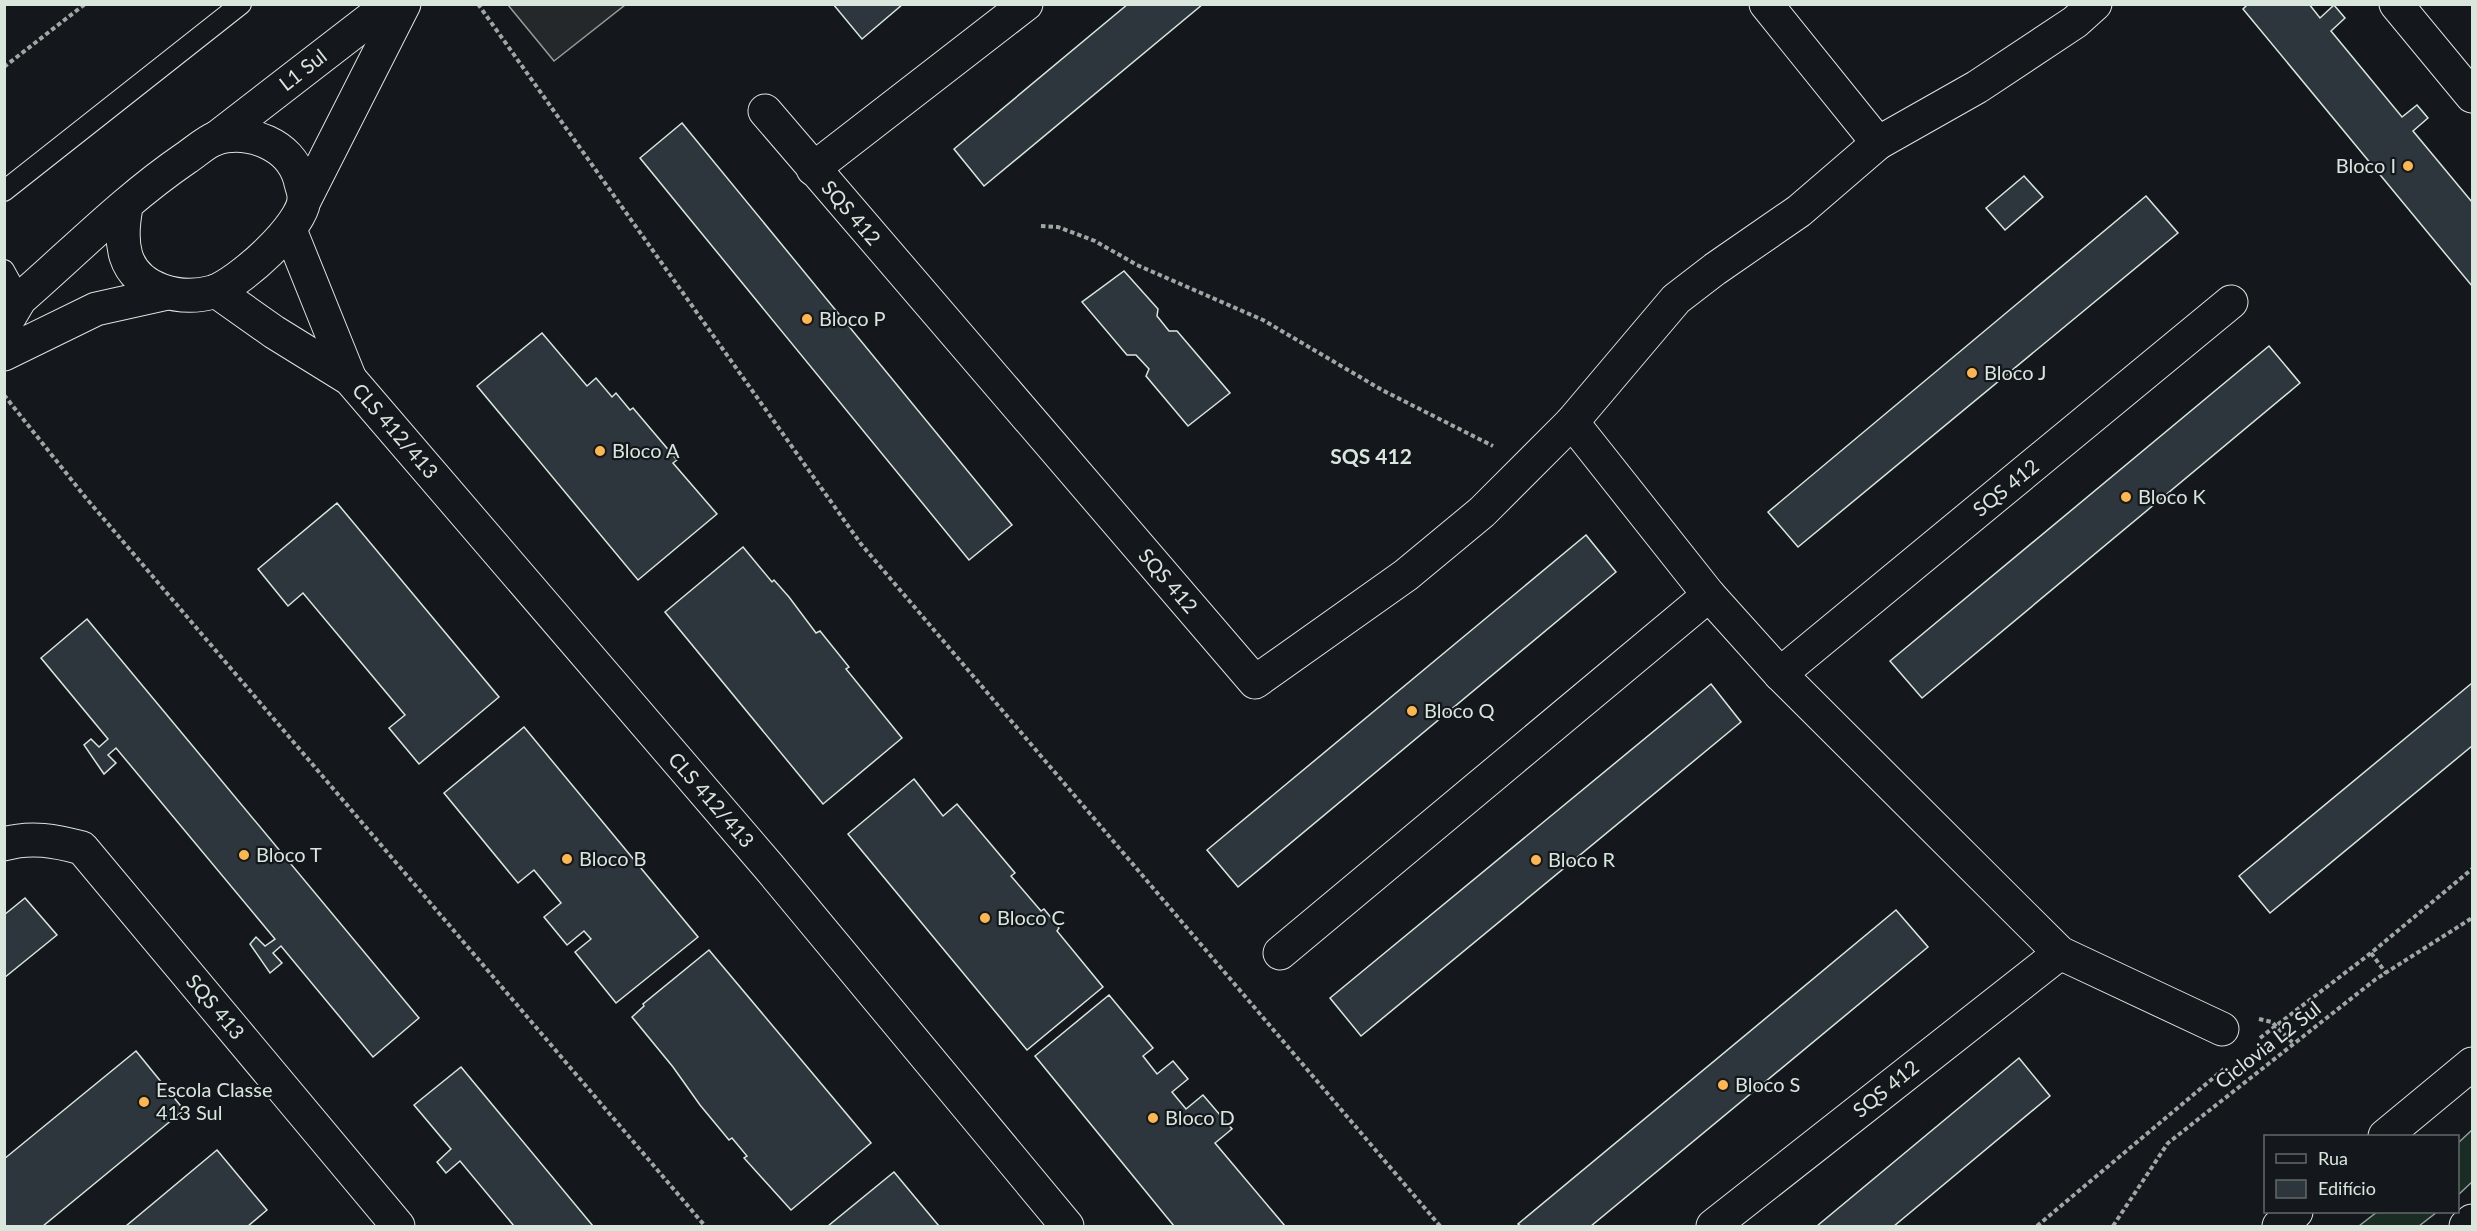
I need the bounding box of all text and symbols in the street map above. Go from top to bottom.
street label: L1 Sul [274,43,331,95]
place label: Bloco I [2336,153,2396,177]
marker: Bloco I [2401,159,2415,173]
street label: SQS 412 [817,175,886,250]
place label: Bloco P [819,306,886,330]
marker: Bloco P [800,312,814,326]
place label: Bloco J [1984,360,2047,384]
marker: Bloco J [1965,366,1979,380]
street label: CLS 412/413 [348,378,444,483]
place label: Bloco A [612,438,680,462]
district label: SQS 412 [1330,443,1412,468]
marker: Bloco A [593,444,607,458]
street label: SQS 412 [1968,453,2043,521]
place label: Bloco K [2138,484,2207,508]
marker: Bloco K [2119,490,2133,504]
street label: SQS 412 [1134,543,1203,618]
place label: Bloco Q [1424,698,1495,722]
marker: Bloco Q [1405,704,1419,718]
street label: CLS 412/413 [664,747,760,852]
place label: Bloco T [256,842,322,866]
place label: Bloco B [579,846,647,870]
place label: Bloco R [1548,847,1616,871]
marker: Bloco T [237,848,251,862]
marker: Bloco B [560,852,574,866]
marker: Bloco R [1529,853,1543,867]
place label: Bloco C [997,905,1065,929]
marker: Bloco C [978,911,992,925]
street label: SQS 413 [182,969,250,1044]
street label: Ciclovia L2 Sul [2210,996,2325,1093]
street label: SQS 412 [1848,1054,1923,1122]
place label: Bloco S [1735,1072,1800,1096]
place label: Escola Classe 413 Sul [156,1077,272,1124]
marker: Bloco S [1716,1078,1730,1092]
marker: Escola Classe 413 Sul [137,1095,151,1109]
place label: Bloco D [1165,1105,1235,1129]
marker: Bloco D [1146,1111,1160,1125]
legend [2264,1135,2459,1213]
text: Rua [2318,1147,2348,1169]
text: Edifício [2318,1177,2376,1199]

